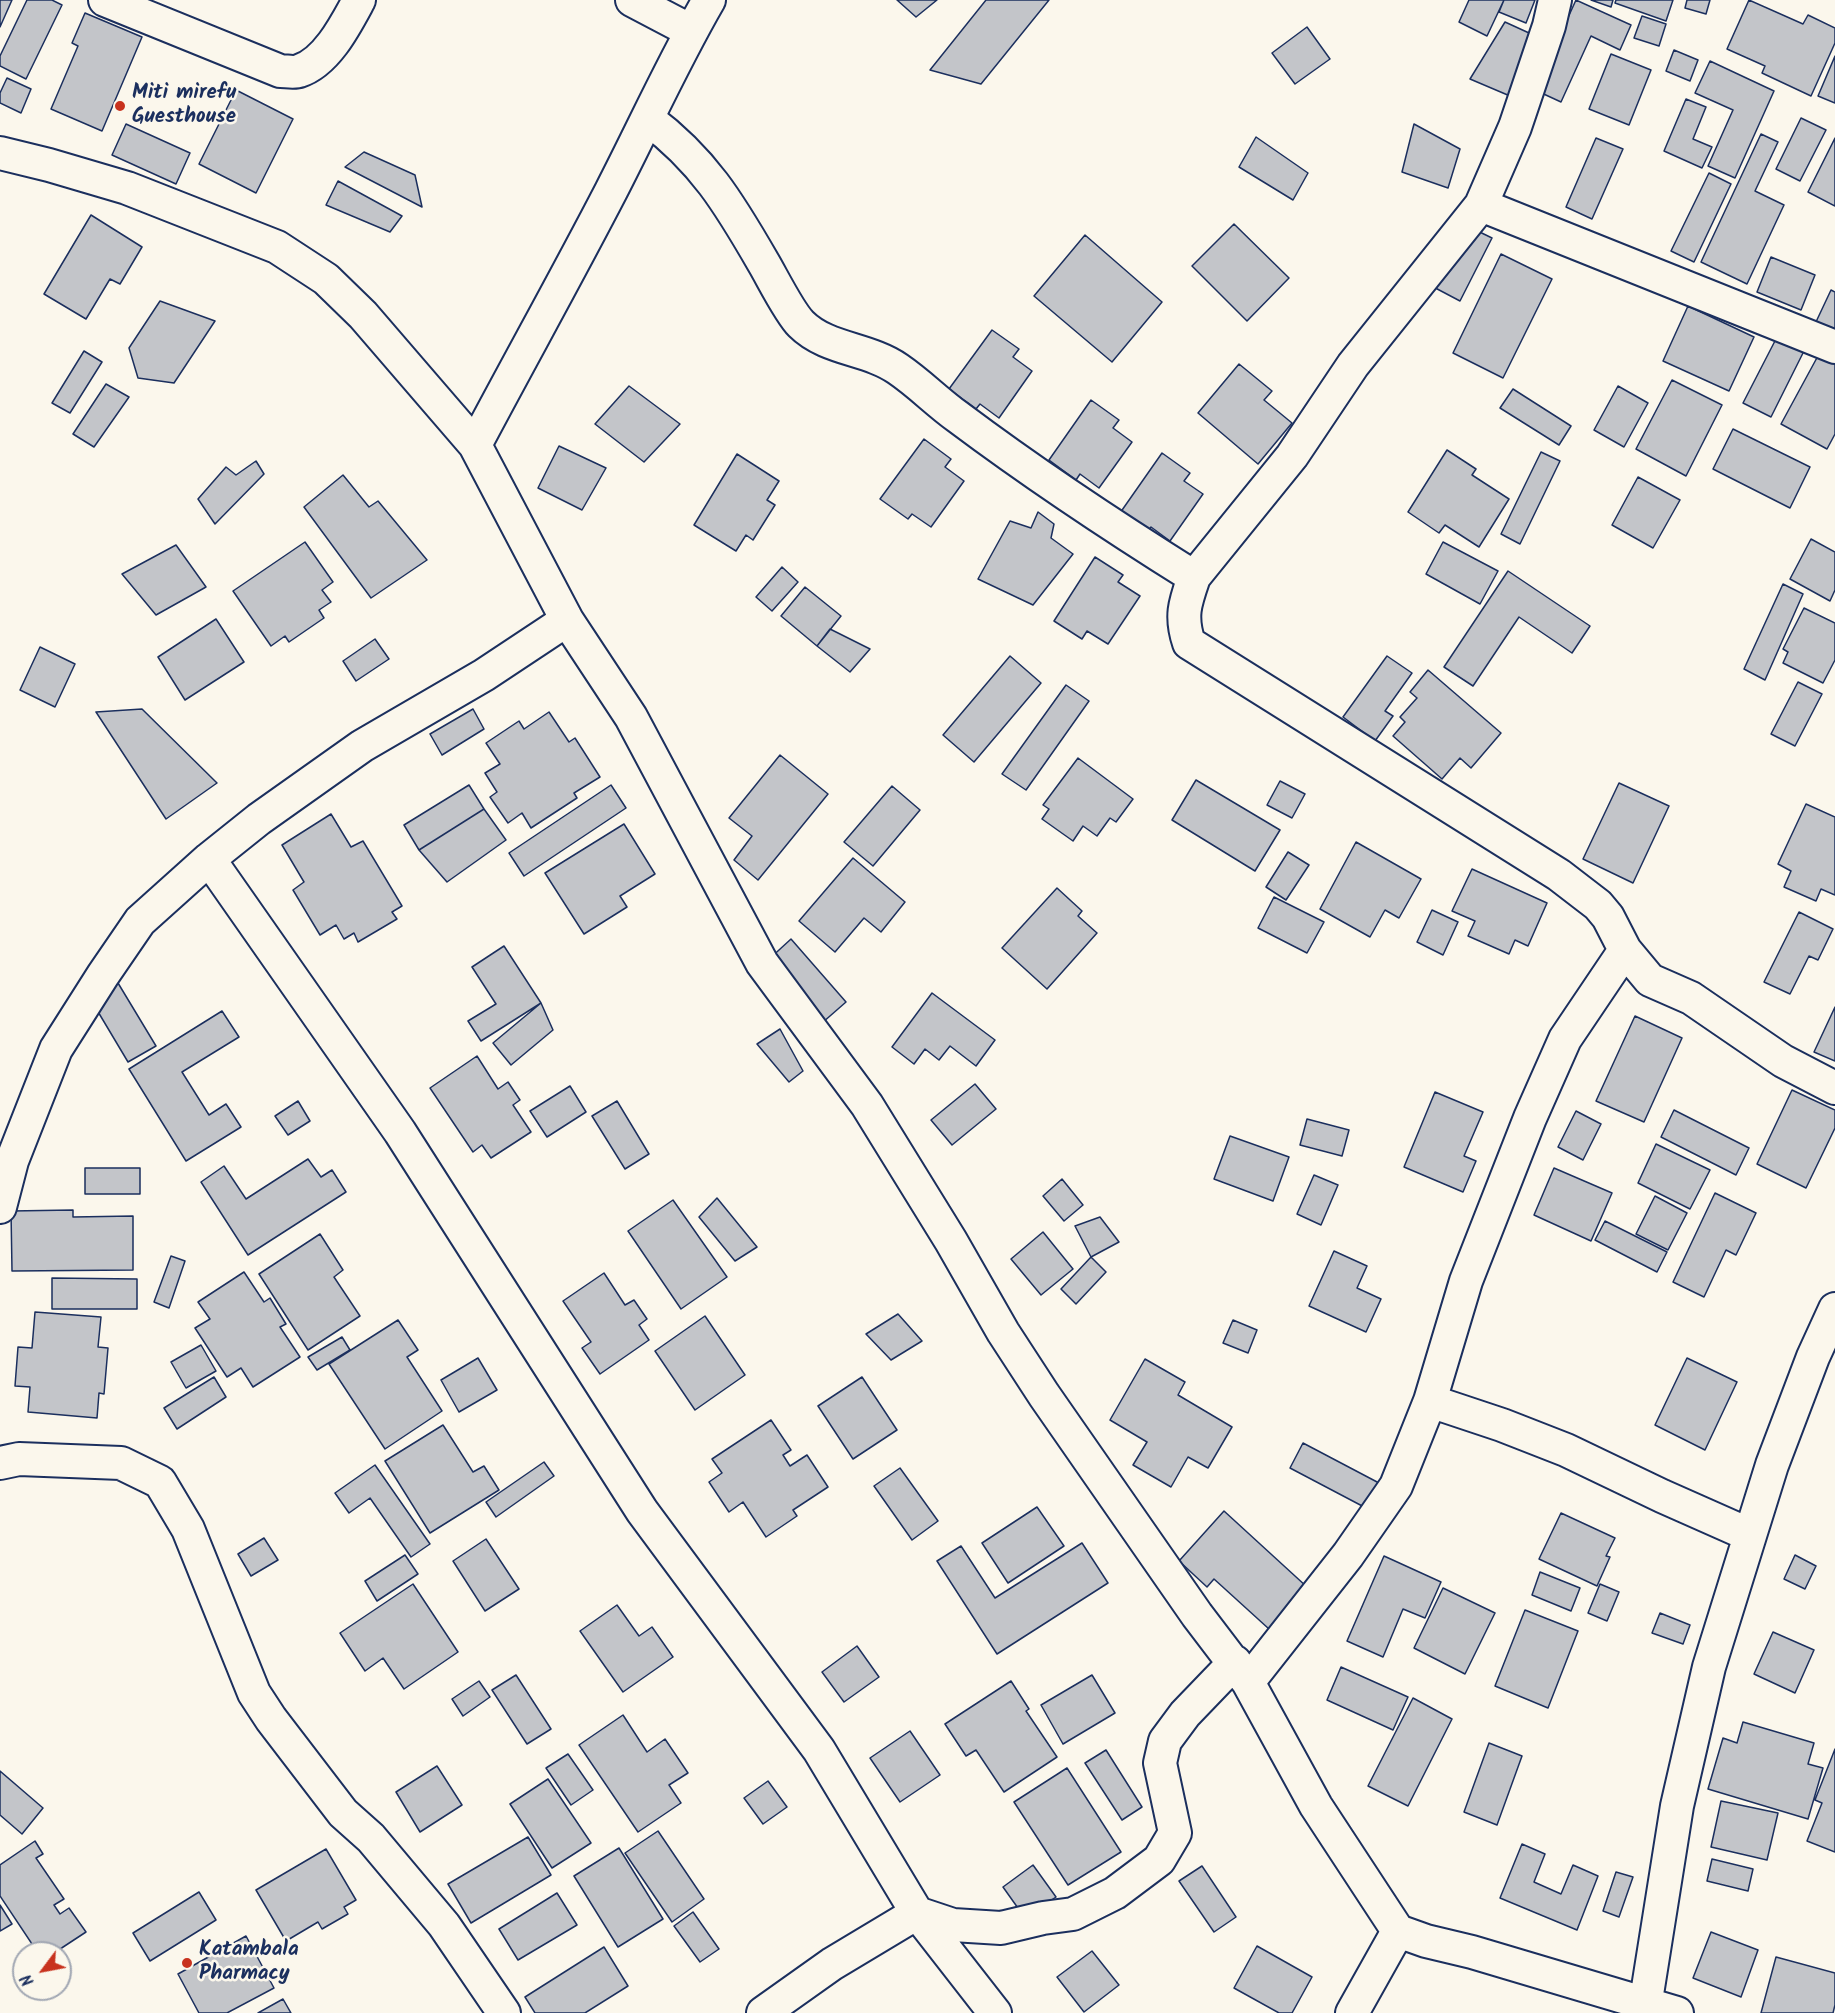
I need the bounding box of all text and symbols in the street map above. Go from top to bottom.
place label: Miti mirefu Guesthouse [132,81,236,131]
marker: Miti mirefu Guesthouse [113,99,127,113]
place label: Katambala Pharmacy [199,1938,299,1988]
north arrow [12,1941,72,2001]
marker: Katambala Pharmacy [180,1956,194,1970]
text: N [15,1969,41,1991]

